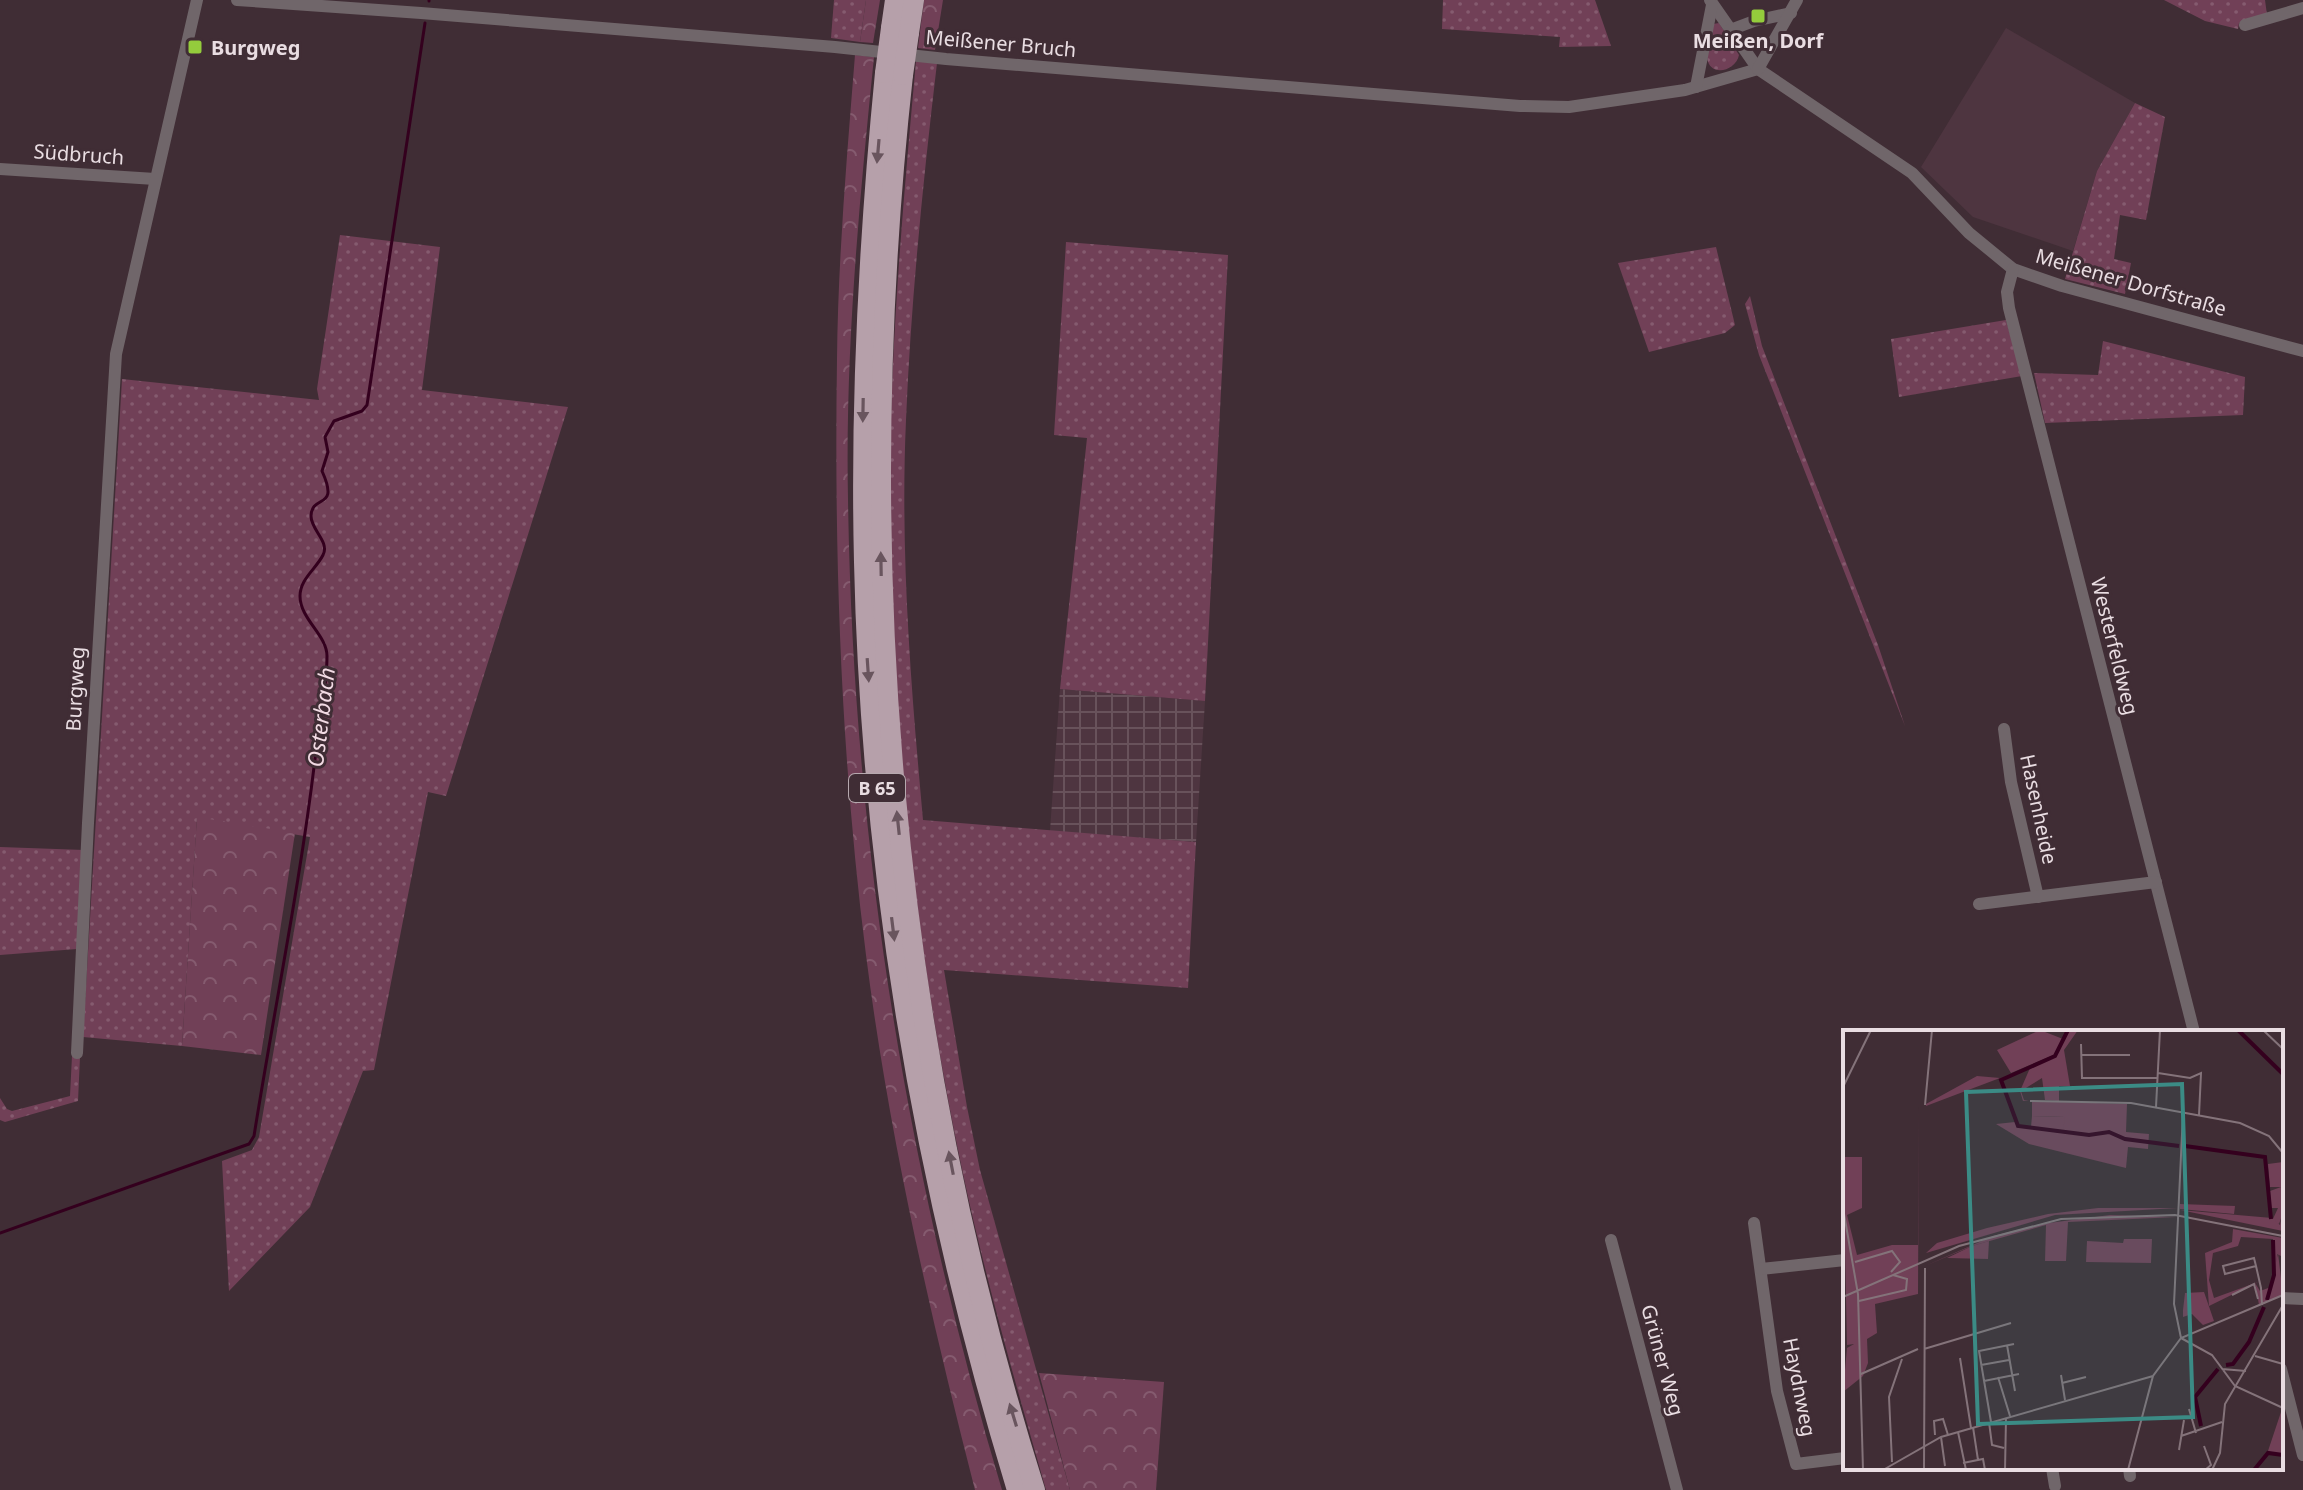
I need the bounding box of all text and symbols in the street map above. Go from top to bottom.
marker: Meißen, Dorf [1749,7,1767,25]
street label: Meißener Bruch [925,23,1077,63]
place label: Meißen, Dorf [1693,27,1825,54]
place label: Burgweg [211,34,300,61]
marker: Burgweg [186,38,204,56]
street label: Südbruch [33,137,125,171]
one-way arrow [871,139,884,164]
street label: Meißener Dorfstraße [2032,242,2230,322]
one-way arrow [857,398,870,423]
one-way arrow [875,551,888,576]
street label: Westerfeldweg [2085,574,2145,718]
street label: Burgweg [59,646,91,732]
one-way arrow [862,658,875,683]
water label: Osterbach [299,665,341,769]
street label: Hasenheide [2014,752,2064,866]
road number: B 65 [849,774,905,802]
one-way arrow [892,810,905,835]
one-way arrow [887,917,900,942]
inset map [1843,1030,2283,1470]
one-way arrow [944,1150,957,1175]
street label: Grüner Weg [1635,1301,1691,1419]
street label: Haydnweg [1777,1335,1823,1439]
one-way arrow [1006,1403,1018,1428]

